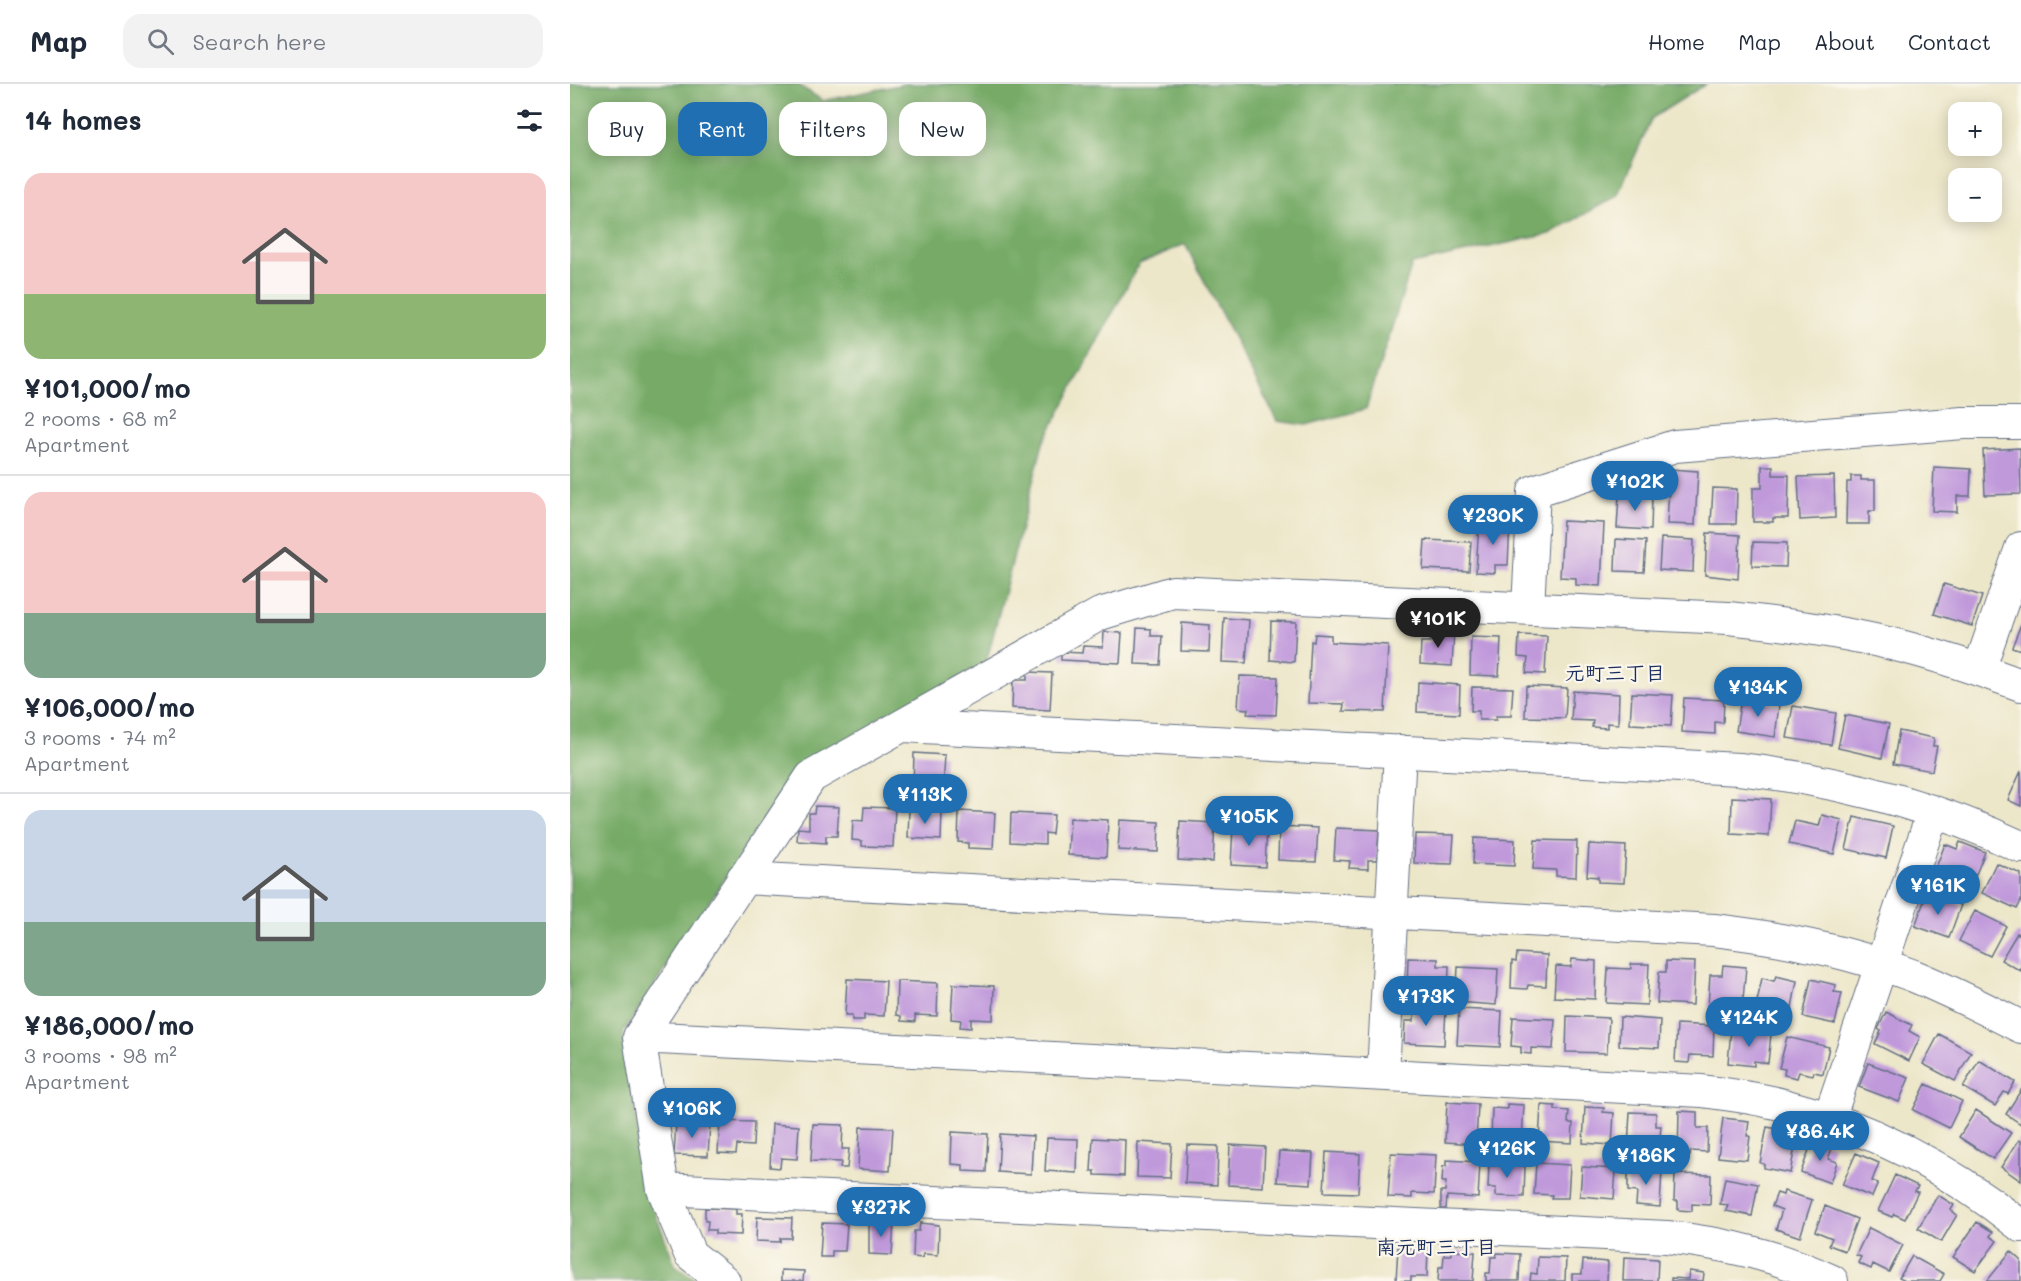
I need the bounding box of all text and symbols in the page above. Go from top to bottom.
search box [123,14,543,68]
text: Map [30,23,87,59]
icon: search [144,25,177,58]
text: Search here [192,27,326,56]
text: Home [1648,28,1705,55]
text: Map [1738,28,1781,55]
text: About [1814,28,1875,55]
text: Contact [1908,28,1991,55]
chip: Buy [588,102,666,156]
chip: Rent [678,102,767,156]
chip: Filters [779,102,887,156]
chip: New [899,102,986,156]
map controls [1948,102,2002,222]
button: + [1948,102,2002,156]
text: 14 homes [24,103,142,137]
icon: filters [513,104,546,137]
button: − [1948,168,2002,222]
icon: home [231,212,339,320]
text: ¥101,000/mo [24,371,191,405]
text: 2 rooms · 68 m² [24,405,177,431]
text: Apartment [24,431,130,457]
pin: ¥102K [1593,461,1677,512]
text: ¥102K [1605,467,1665,493]
pin: ¥230K [1451,495,1535,546]
text: ¥230K [1462,501,1524,527]
icon: home [231,531,339,639]
pin: ¥101K [1396,598,1480,649]
text: ¥101K [1410,604,1466,630]
district label: 元町三丁目 [1565,659,1665,685]
pin: ¥134K [1716,667,1800,718]
text: ¥134K [1728,673,1788,699]
text: ¥106,000/mo [24,690,195,724]
text: 3 rooms · 74 m² [24,724,176,750]
text: Apartment [24,750,130,776]
pin: ¥113K [883,774,967,825]
text: ¥113K [897,780,953,806]
pin: ¥105K [1207,796,1291,847]
text: ¥105K [1219,802,1279,828]
icon: home [231,849,339,957]
pin: ¥161K [1896,865,1980,916]
text: ¥161K [1910,871,1966,897]
pin: ¥173K [1384,976,1468,1027]
text: ¥173K [1397,982,1455,1008]
pin: ¥124K [1707,997,1791,1048]
text: ¥124K [1720,1003,1778,1029]
text: ¥186,000/mo [24,1008,194,1042]
text: 3 rooms · 98 m² [24,1042,177,1068]
text: Apartment [24,1068,130,1094]
pin: ¥106K [650,1088,734,1139]
text: ¥106K [662,1094,722,1120]
pin: ¥86.4K [1771,1111,1869,1162]
text: ¥86.4K [1785,1117,1855,1143]
pin: ¥126K [1465,1128,1549,1179]
text: ¥126K [1478,1134,1536,1160]
pin: ¥186K [1604,1135,1688,1186]
text: ¥186K [1616,1141,1676,1167]
pin: ¥327K [839,1187,923,1238]
text: ¥327K [851,1193,911,1219]
district label: 南元町三丁目 [1376,1233,1496,1259]

